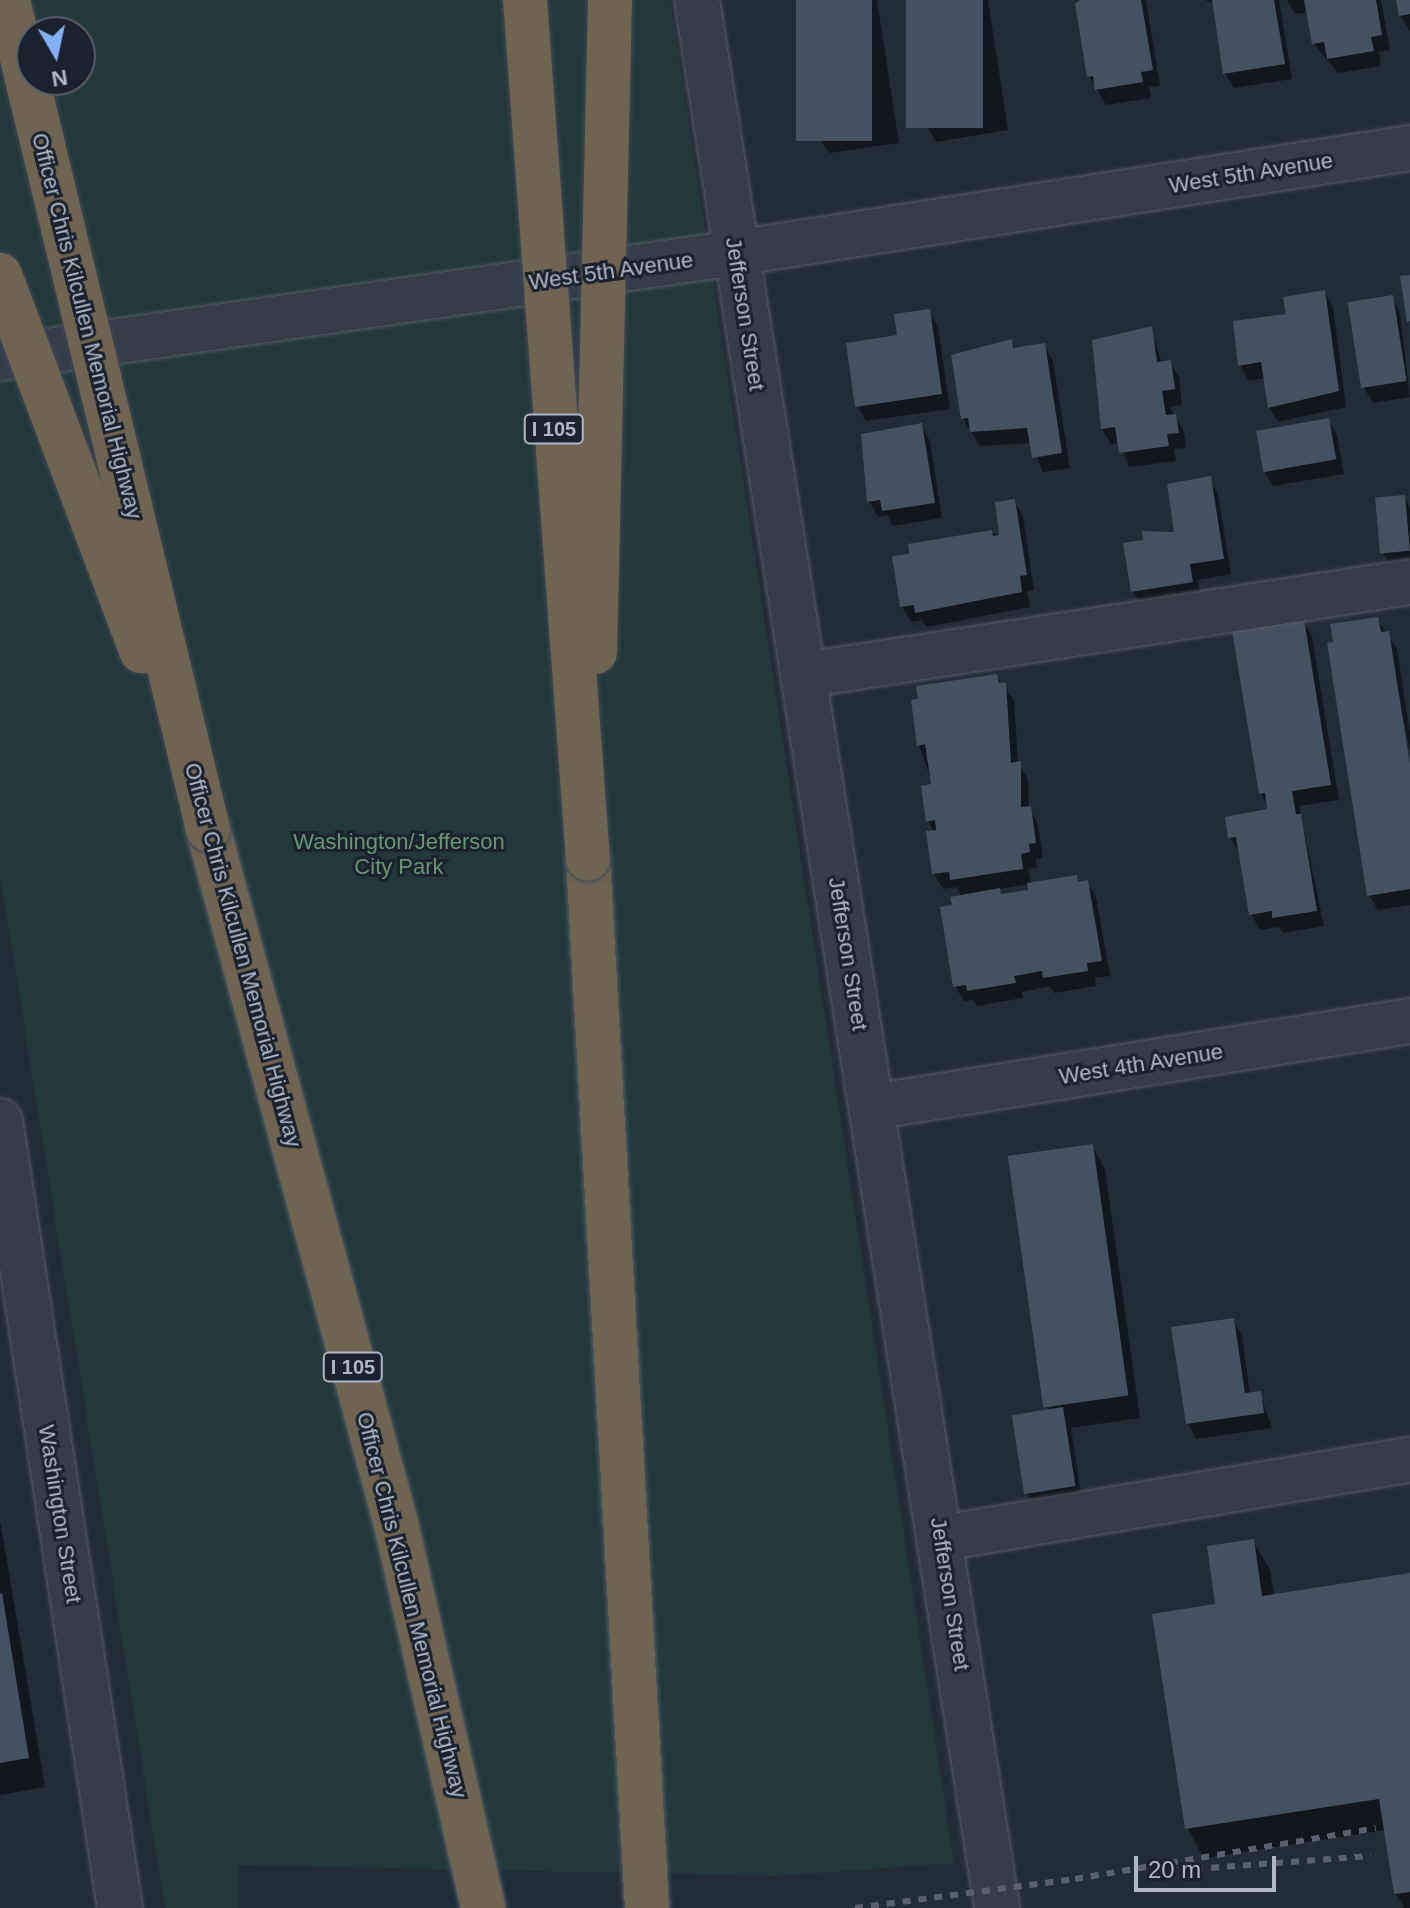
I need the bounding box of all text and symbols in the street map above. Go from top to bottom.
north arrow [16,16,96,96]
text: N [50,65,69,92]
street label: Officer Chris Kilcullen Memorial Highway [26,130,148,522]
street label: West 5th Avenue [1167,147,1335,199]
street label: Jefferson Street [720,235,770,393]
street label: West 5th Avenue [527,246,695,296]
road number: I 105 [522,413,586,445]
street label: Officer Chris Kilcullen Memorial Highway [179,760,307,1150]
park label: Washington/Jefferson City Park [293,828,505,880]
street label: Jefferson Street [823,875,873,1033]
street label: West 4th Avenue [1057,1038,1225,1090]
road number: I 105 [321,1351,385,1383]
street label: Officer Chris Kilcullen Memorial Highway [351,1409,473,1801]
street label: Washington Street [33,1423,87,1605]
street label: Jefferson Street [925,1515,975,1673]
scale bar [1138,1840,1280,1890]
text: 20 m [1148,1856,1201,1883]

